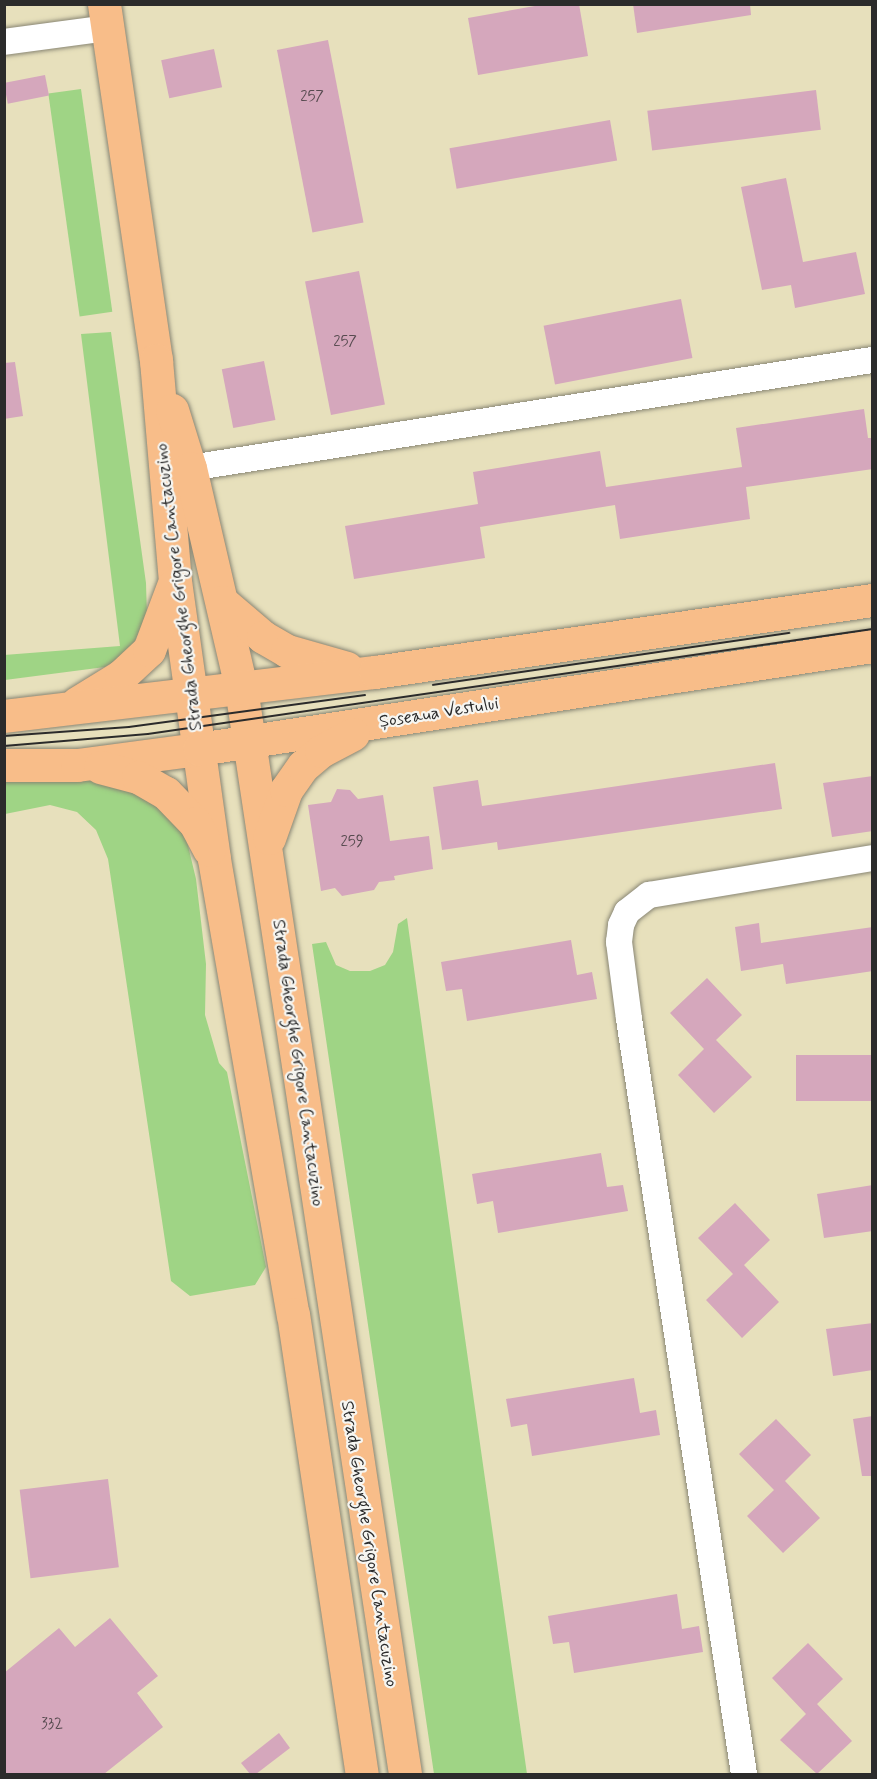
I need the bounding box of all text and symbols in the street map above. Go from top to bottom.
house number: 257 [300,89,324,107]
house number: 257 [333,334,357,352]
street label: Strada Gheorghe Grigore Cantacuzino [150,440,208,734]
street label: Șoseaua Vestului [377,693,501,733]
house number: 259 [340,834,364,852]
street label: Strada Gheorghe Grigore Cantacuzino [267,916,329,1210]
street label: Strada Gheorghe Grigore Cantacuzino [335,1397,403,1691]
house number: 332 [41,1716,63,1734]

